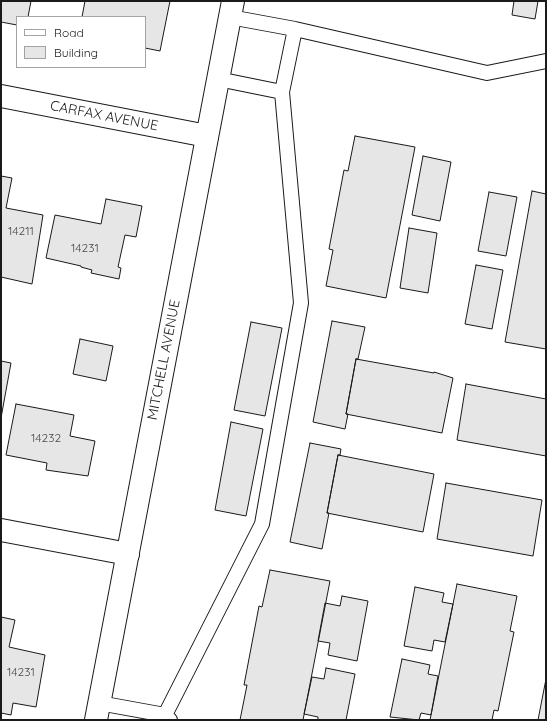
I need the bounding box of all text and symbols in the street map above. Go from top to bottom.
legend [16,16,146,68]
text: Road [54,25,84,40]
text: Building [54,45,98,60]
street label: CARFAX AVENUE [49,97,159,135]
house number: 14211 [8,224,34,238]
house number: 14231 [71,241,99,255]
street label: MITCHELL AVENUE [144,298,184,422]
house number: 14232 [31,431,61,445]
house number: 14231 [7,665,35,679]

